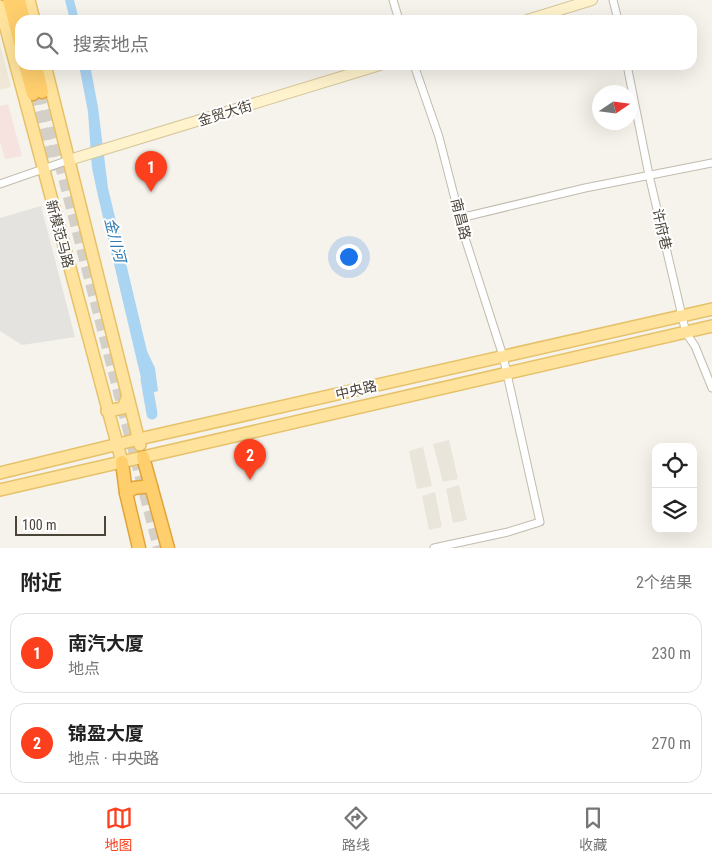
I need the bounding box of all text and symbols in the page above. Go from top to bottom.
search box [15,15,697,70]
icon: search [33,29,61,57]
text: 搜索地点 [73,33,149,56]
north arrow [592,85,637,130]
street label: 金贸大街 [196,97,254,129]
pin: 1 [135,151,167,192]
street label: 南昌路 [448,197,474,241]
street label: 新模范马路 [43,198,77,270]
street label: 许府巷 [649,207,675,251]
water label: 金川河 [101,216,130,267]
your location [336,244,362,270]
street label: 中央路 [334,377,378,403]
pin: 2 [234,439,266,480]
map controls [652,443,697,533]
button: locate [652,443,697,488]
button: layers [652,488,697,533]
scale bar [15,513,106,536]
text: 100 m [22,517,57,533]
text: 附近 [20,571,62,595]
text: 2个结果 [636,573,692,592]
text: 南汽大厦 [68,632,144,655]
text: 1 [33,644,41,663]
text: 230 m [652,644,691,663]
text: 地点 [68,659,100,678]
text: 锦盈大厦 [68,722,144,745]
text: 2 [33,734,41,753]
text: 270 m [652,734,691,753]
text: 地点 · 中央路 [68,749,159,768]
tab: 地图 [105,804,133,854]
tab: 路线 [342,804,370,854]
tab: 收藏 [579,804,607,854]

